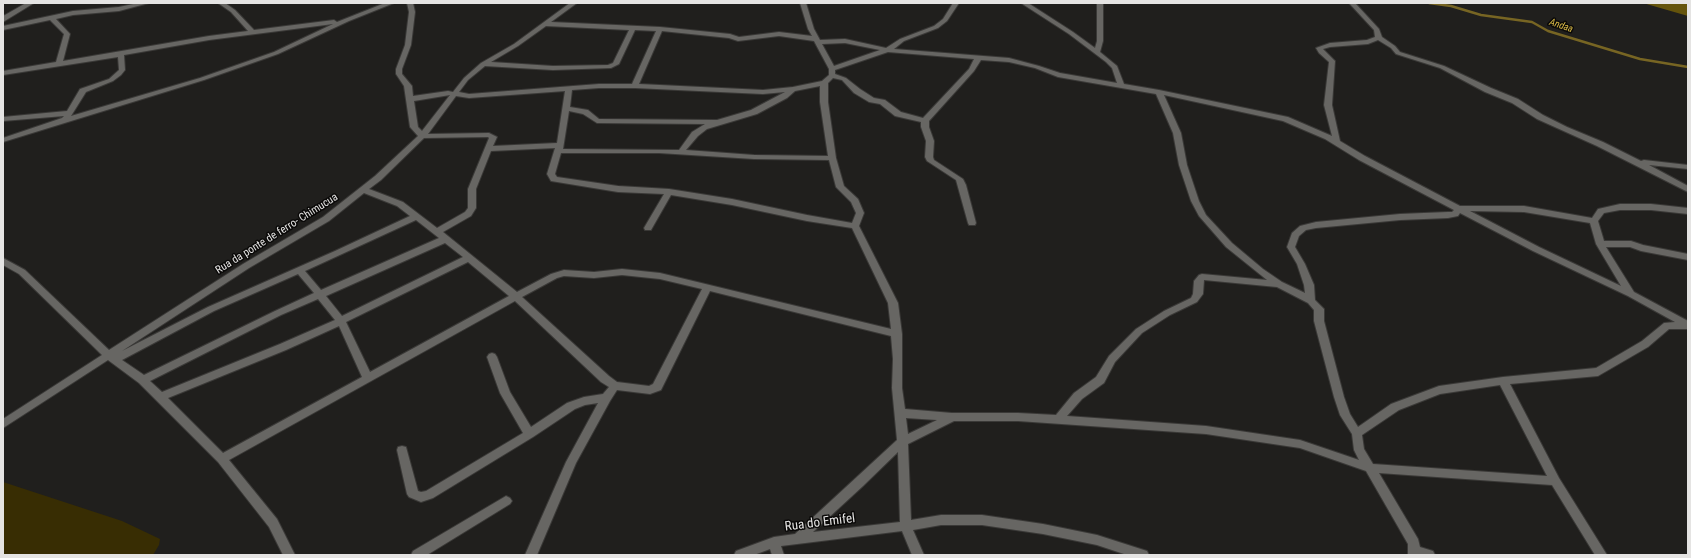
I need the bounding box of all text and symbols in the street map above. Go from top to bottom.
water label: Andaa [1548,16,1574,36]
street label: Rua da ponte de ferro- Chimucua [213,191,341,277]
street label: Rua do Emifel [784,511,856,535]

